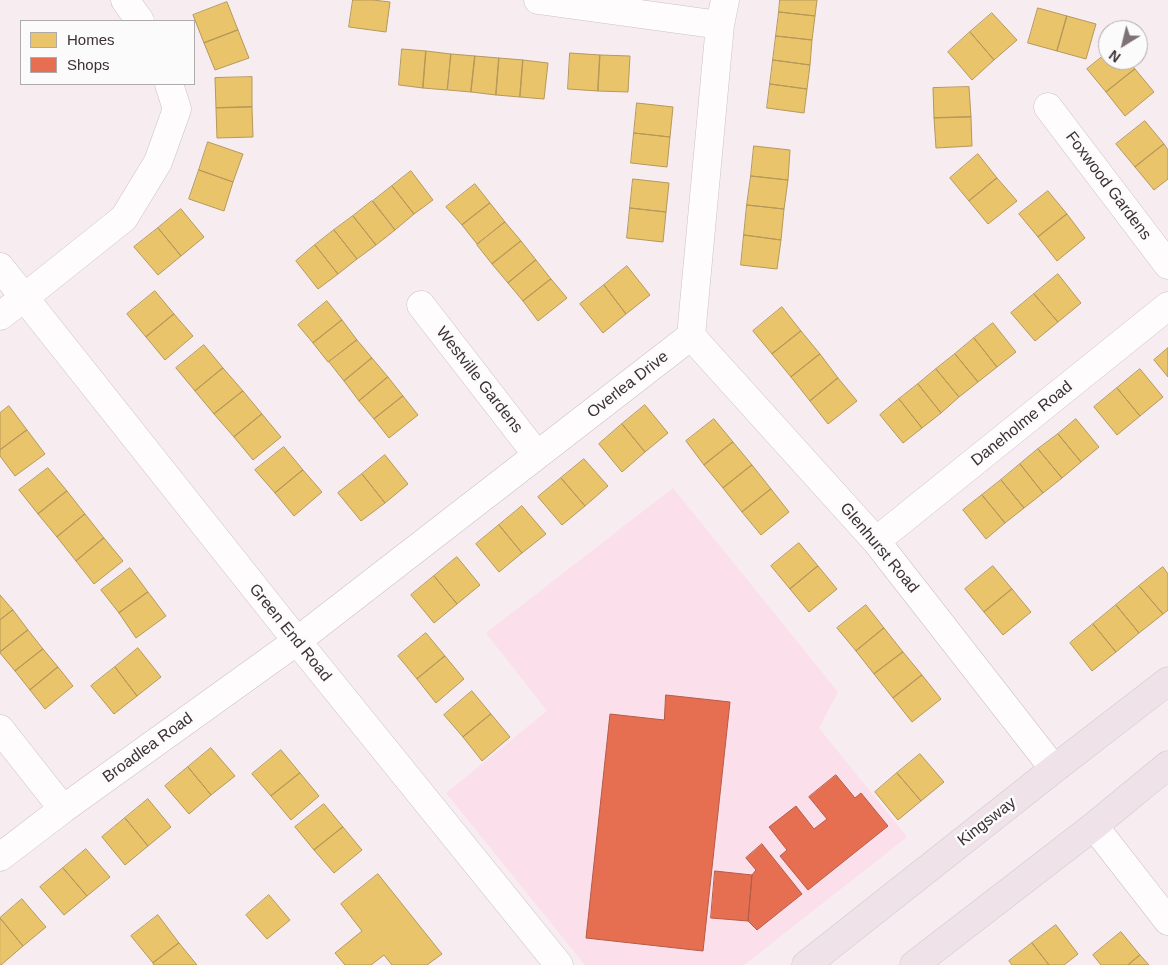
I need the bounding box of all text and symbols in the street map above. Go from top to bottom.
legend [20,20,195,85]
north arrow [1098,20,1148,70]
text: Homes [67,31,115,48]
text: N [1106,47,1124,66]
text: Shops [67,56,110,73]
street label: Foxwood Gardens [1061,128,1155,244]
street label: Westville Gardens [432,323,526,437]
street label: Overlea Drive [584,347,672,423]
street label: Daneholme Road [968,377,1076,471]
street label: Glenhurst Road [836,499,922,597]
street label: Green End Road [245,580,335,686]
street label: Broadlea Road [99,709,197,787]
street label: Kingsway [954,793,1020,851]

